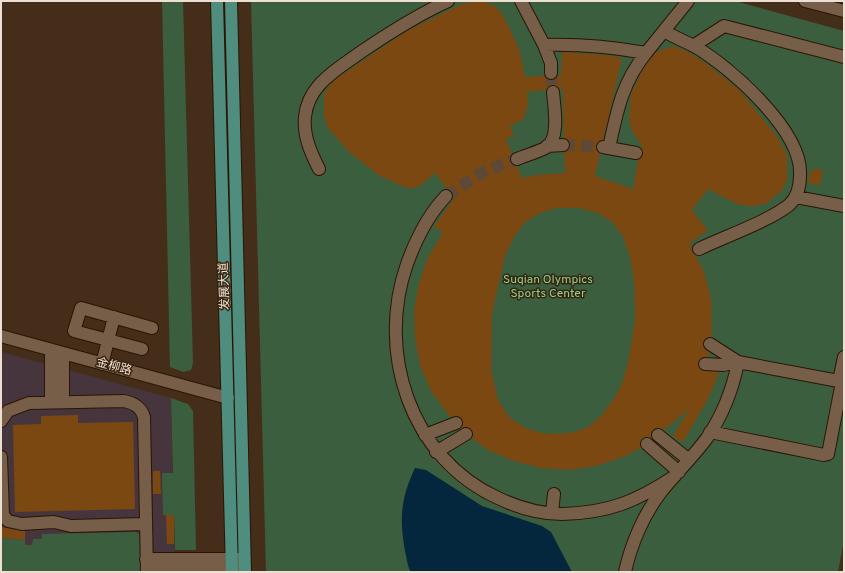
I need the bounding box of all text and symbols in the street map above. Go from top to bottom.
street label: 发展大道 [216,262,234,310]
park label: Suqian Olympics Sports Center [503,272,593,302]
street label: 金柳路 [95,355,133,379]

